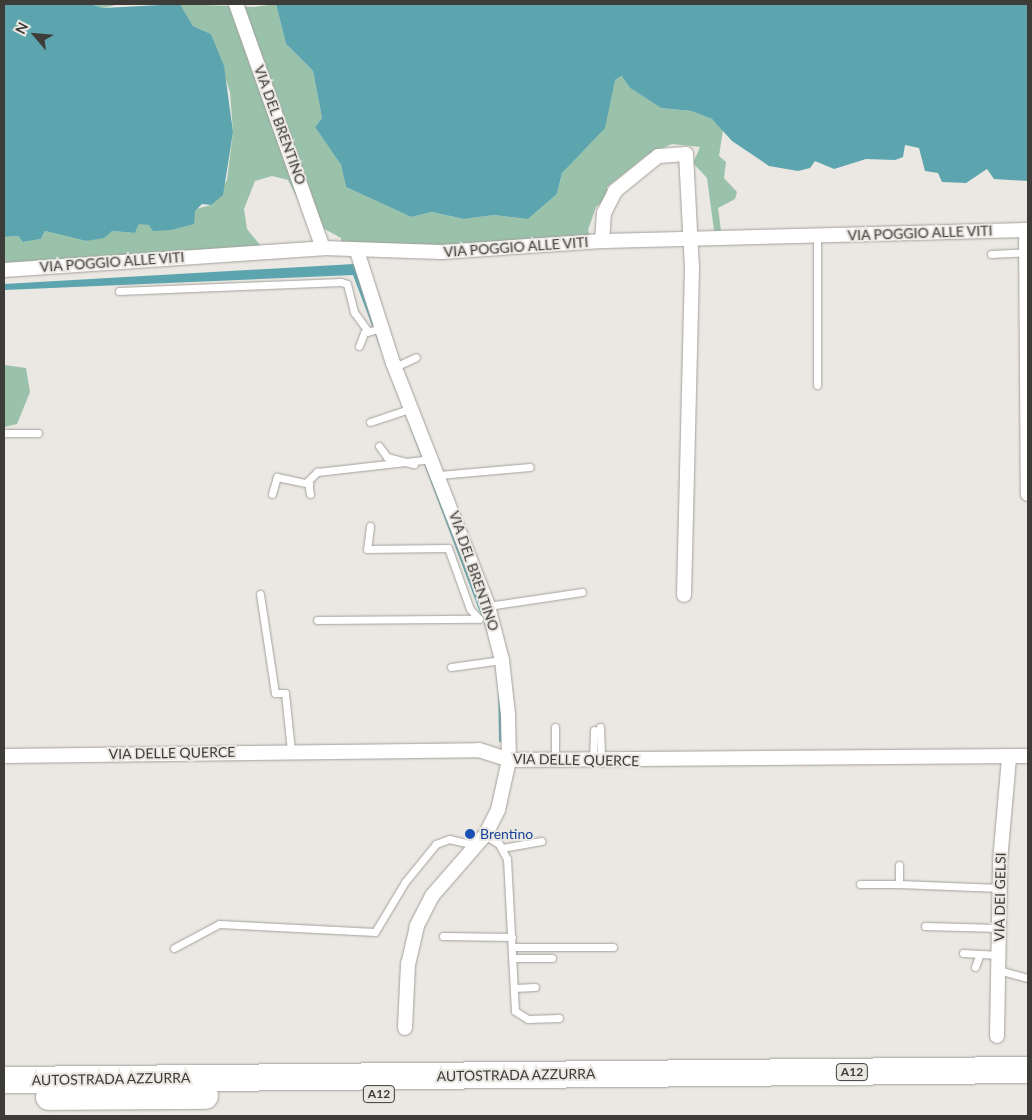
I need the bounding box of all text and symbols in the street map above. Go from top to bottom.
north arrow [10,10,60,60]
text: N [11,19,31,37]
street label: VIA DEL BRENTINO [250,63,310,187]
street label: VIA POGGIO ALLE VITI [847,222,993,244]
street label: VIA POGGIO ALLE VITI [442,234,590,260]
street label: VIA POGGIO ALLE VITI [38,249,186,275]
street label: VIA DEL BRENTINO [445,508,503,634]
street label: VIA DELLE QUERCE [108,743,236,763]
street label: VIA DELLE QUERCE [512,750,640,770]
place label: Brentino [480,826,533,842]
marker: Brentino [464,828,476,840]
street label: VIA DEI GELSI [991,852,1009,942]
road number: A12 [836,1062,868,1082]
street label: AUTOSTRADA AZZURRA [436,1065,596,1085]
street label: AUTOSTRADA AZZURRA [31,1069,191,1089]
road number: A12 [363,1084,395,1104]

